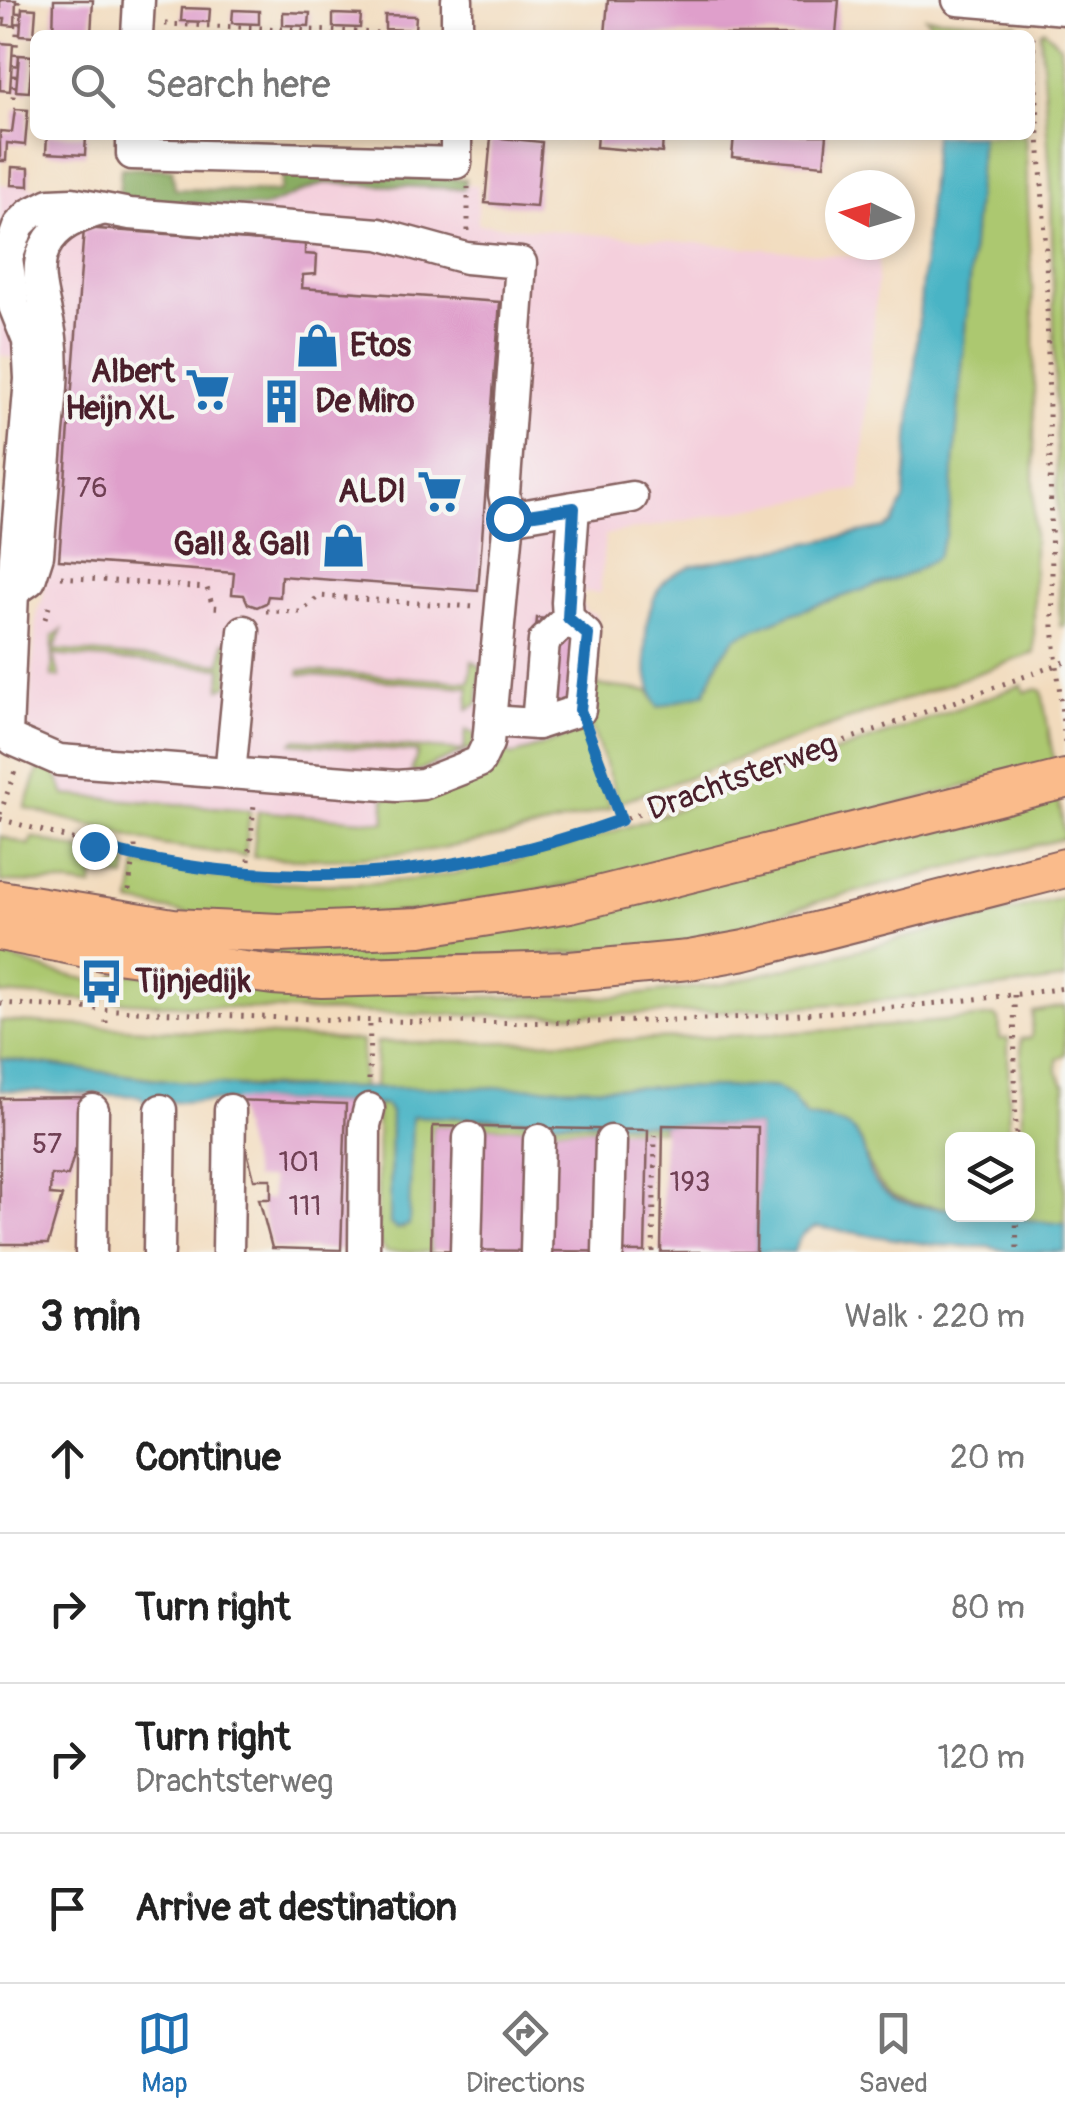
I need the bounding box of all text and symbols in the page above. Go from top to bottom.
search box [30,30,1035,140]
icon: search [65,58,120,113]
text: Search here [145,61,331,109]
north arrow [825,170,915,260]
shop icon: Etos [293,322,341,370]
place label: Etos [350,326,412,366]
place label: Albert Heijn XL [65,352,176,429]
supermarket icon: Albert Heijn XL [184,366,232,414]
building icon: De Miro [258,378,306,426]
place label: De Miro [315,382,415,422]
supermarket icon: ALDI [415,468,463,516]
house number: 76 [76,471,108,506]
place label: ALDI [338,472,406,512]
route start [486,496,532,542]
shop icon: Gall & Gall [319,521,367,569]
place label: Gall & Gall [173,525,310,565]
street label: Drachtsterweg [642,724,842,830]
route end [72,824,118,870]
bus stop icon: Tijnjedijk [78,958,126,1006]
place label: Tijnjedijk [134,962,252,1002]
house number: 57 [32,1127,62,1162]
map controls [945,1132,1035,1222]
button: layers [945,1132,1035,1222]
house number: 101 [278,1145,320,1180]
house number: 193 [670,1165,711,1200]
house number: 111 [289,1189,321,1224]
text: 3 min [40,1291,141,1343]
text: Walk · 220 m [845,1297,1025,1337]
icon: ahead [40,1431,95,1486]
text: Continue [135,1434,281,1482]
text: 20 m [950,1438,1025,1478]
icon: right [40,1581,95,1636]
text: Turn right [135,1584,290,1632]
text: 80 m [952,1588,1025,1628]
text: Turn right [135,1714,290,1762]
icon: right [40,1731,95,1786]
text: 120 m [937,1738,1025,1778]
text: Drachtsterweg [135,1762,333,1802]
icon: arrive [40,1881,95,1936]
text: Arrive at destination [135,1884,457,1932]
tab: Map [137,2006,192,2101]
tab: Directions [466,2006,585,2101]
tab: Saved [859,2006,928,2101]

